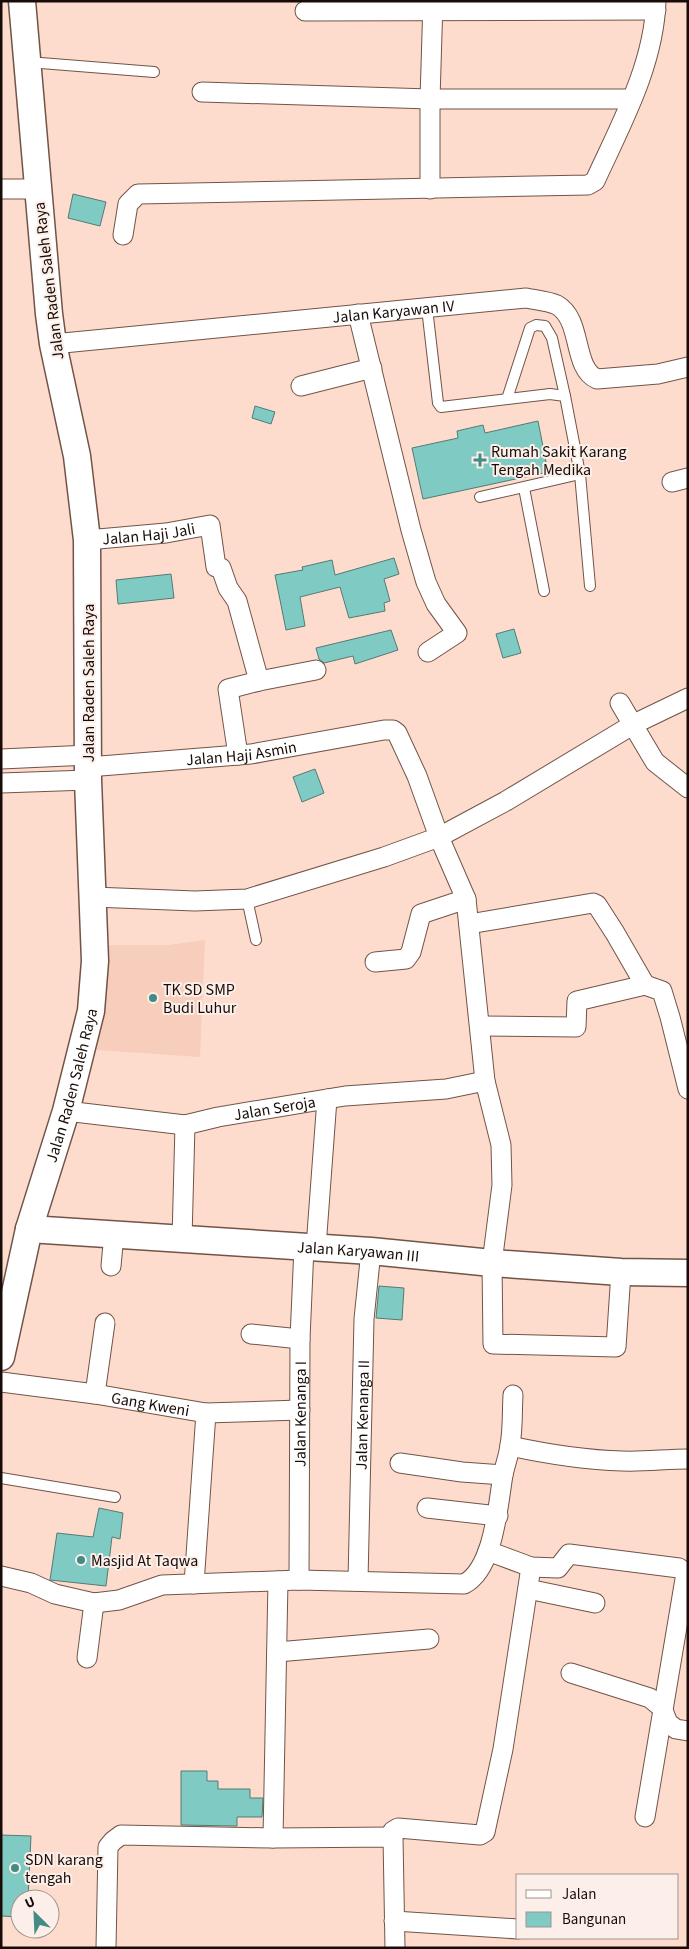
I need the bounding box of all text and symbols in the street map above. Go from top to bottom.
street label: Jalan Raden Saleh Raya [28,201,70,361]
street label: Jalan Karyawan IV [332,295,456,329]
place label: Rumah Sakit Karang Tengah Medika [491,441,627,481]
marker: Rumah Sakit Karang Tengah Medika [473,453,487,467]
street label: Jalan Haji Jali [101,518,197,551]
street label: Jalan Raden Saleh Raya [78,604,100,762]
street label: Jalan Haji Asmin [185,736,299,771]
place label: TK SD SMP Budi Luhur [163,979,237,1019]
marker: TK SD SMP Budi Luhur [147,992,159,1004]
street label: Jalan Raden Saleh Raya [41,1006,103,1165]
street label: Jalan Seroja [232,1091,317,1126]
street label: Jalan Karyawan III [296,1236,420,1268]
street label: Jalan Kenanga II [351,1360,375,1470]
street label: Jalan Kenanga I [289,1361,312,1467]
street label: Gang Kweni [109,1387,191,1422]
place label: Masjid At Taqwa [91,1550,198,1572]
marker: Masjid At Taqwa [75,1554,87,1566]
place label: SDN karang tengah [25,1849,103,1889]
marker: SDN karang tengah [9,1862,21,1874]
legend [516,1874,679,1939]
text: Jalan [562,1884,596,1905]
north arrow [10,1889,60,1939]
text: U [22,1892,38,1914]
text: Bangunan [562,1909,626,1930]

